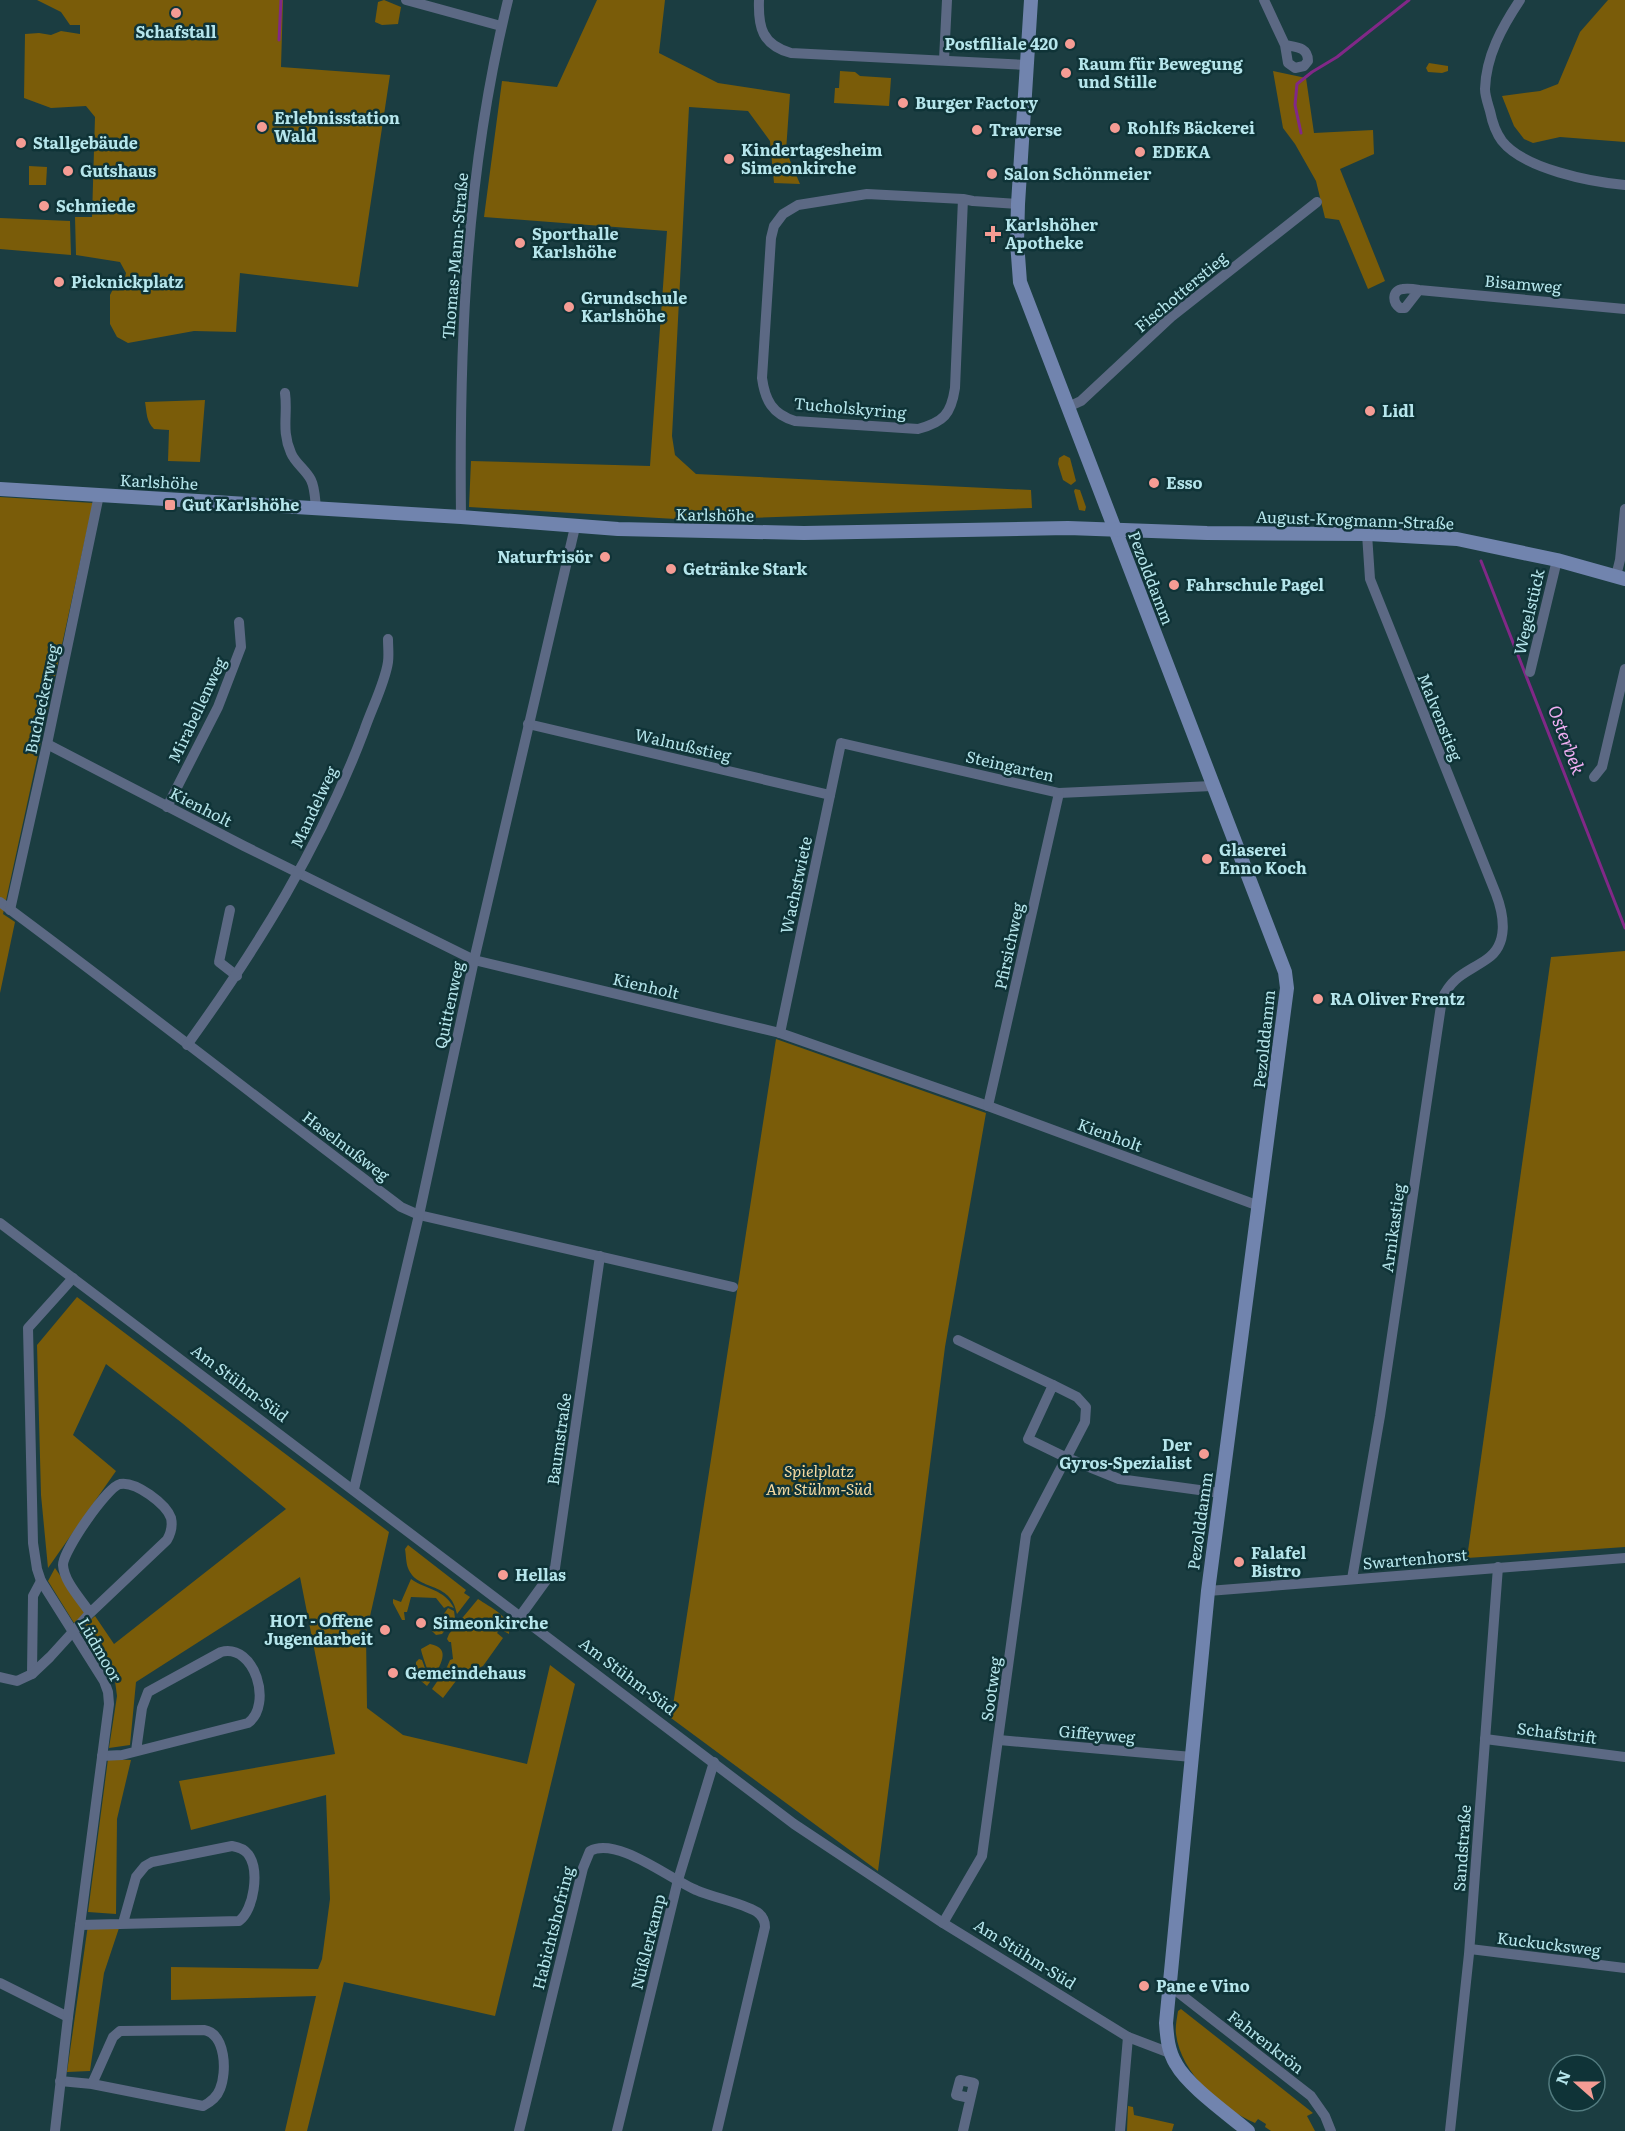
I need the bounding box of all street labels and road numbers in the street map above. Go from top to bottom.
street label: Thomas-Mann-Straße [435,172,473,340]
street label: Fischotterstieg [1129,245,1232,337]
street label: Bisamweg [1484,268,1563,298]
street label: Tucholskyring [793,390,907,424]
street label: Karlshöhe [119,467,199,495]
street label: Karlshöhe [676,501,755,527]
street label: August-Krogmann-Straße [1255,504,1455,534]
street label: Pezolddamm [1123,527,1181,628]
street label: Wegelstück [1506,566,1550,657]
street label: Bucheckerweg [18,642,64,756]
street label: Mirabellenweg [161,653,231,766]
street label: Malvenstieg [1412,669,1469,764]
street label: Walnußstieg [633,721,734,767]
street label: Steingarten [964,743,1057,787]
street label: Mandelweg [284,761,343,852]
street label: Kienholt [166,780,237,832]
street label: Wachstwiete [773,834,817,936]
street label: Pfirsichweg [987,900,1029,992]
street label: Quittenweg [427,959,469,1051]
street label: Kienholt [611,966,682,1004]
street label: Pezolddamm [1246,988,1280,1089]
street label: Haselnußweg [298,1104,395,1186]
street label: Kienholt [1075,1111,1147,1157]
street label: Arnikastieg [1374,1182,1410,1274]
street label: Am Stühm-Süd [187,1338,295,1427]
street label: Baumstraße [540,1391,576,1486]
street label: Pezolddamm [1180,1470,1218,1571]
street label: Swartenhorst [1362,1541,1469,1575]
street label: Lüdmoor [73,1613,129,1687]
street label: Am Stühm-Süd [575,1631,683,1720]
street label: Sootweg [974,1655,1006,1723]
street label: Schafstrift [1516,1715,1599,1749]
street label: Giffeyweg [1058,1718,1136,1748]
street label: Sandstraße [1446,1804,1476,1892]
street label: Habichtshofring [525,1863,579,1992]
street label: Nüßlerkamp [624,1891,671,1992]
street label: Am Stühm-Süd [970,1912,1081,1994]
street label: Kuckucksweg [1496,1925,1603,1961]
street label: Fahrenkrön [1223,2004,1310,2079]

